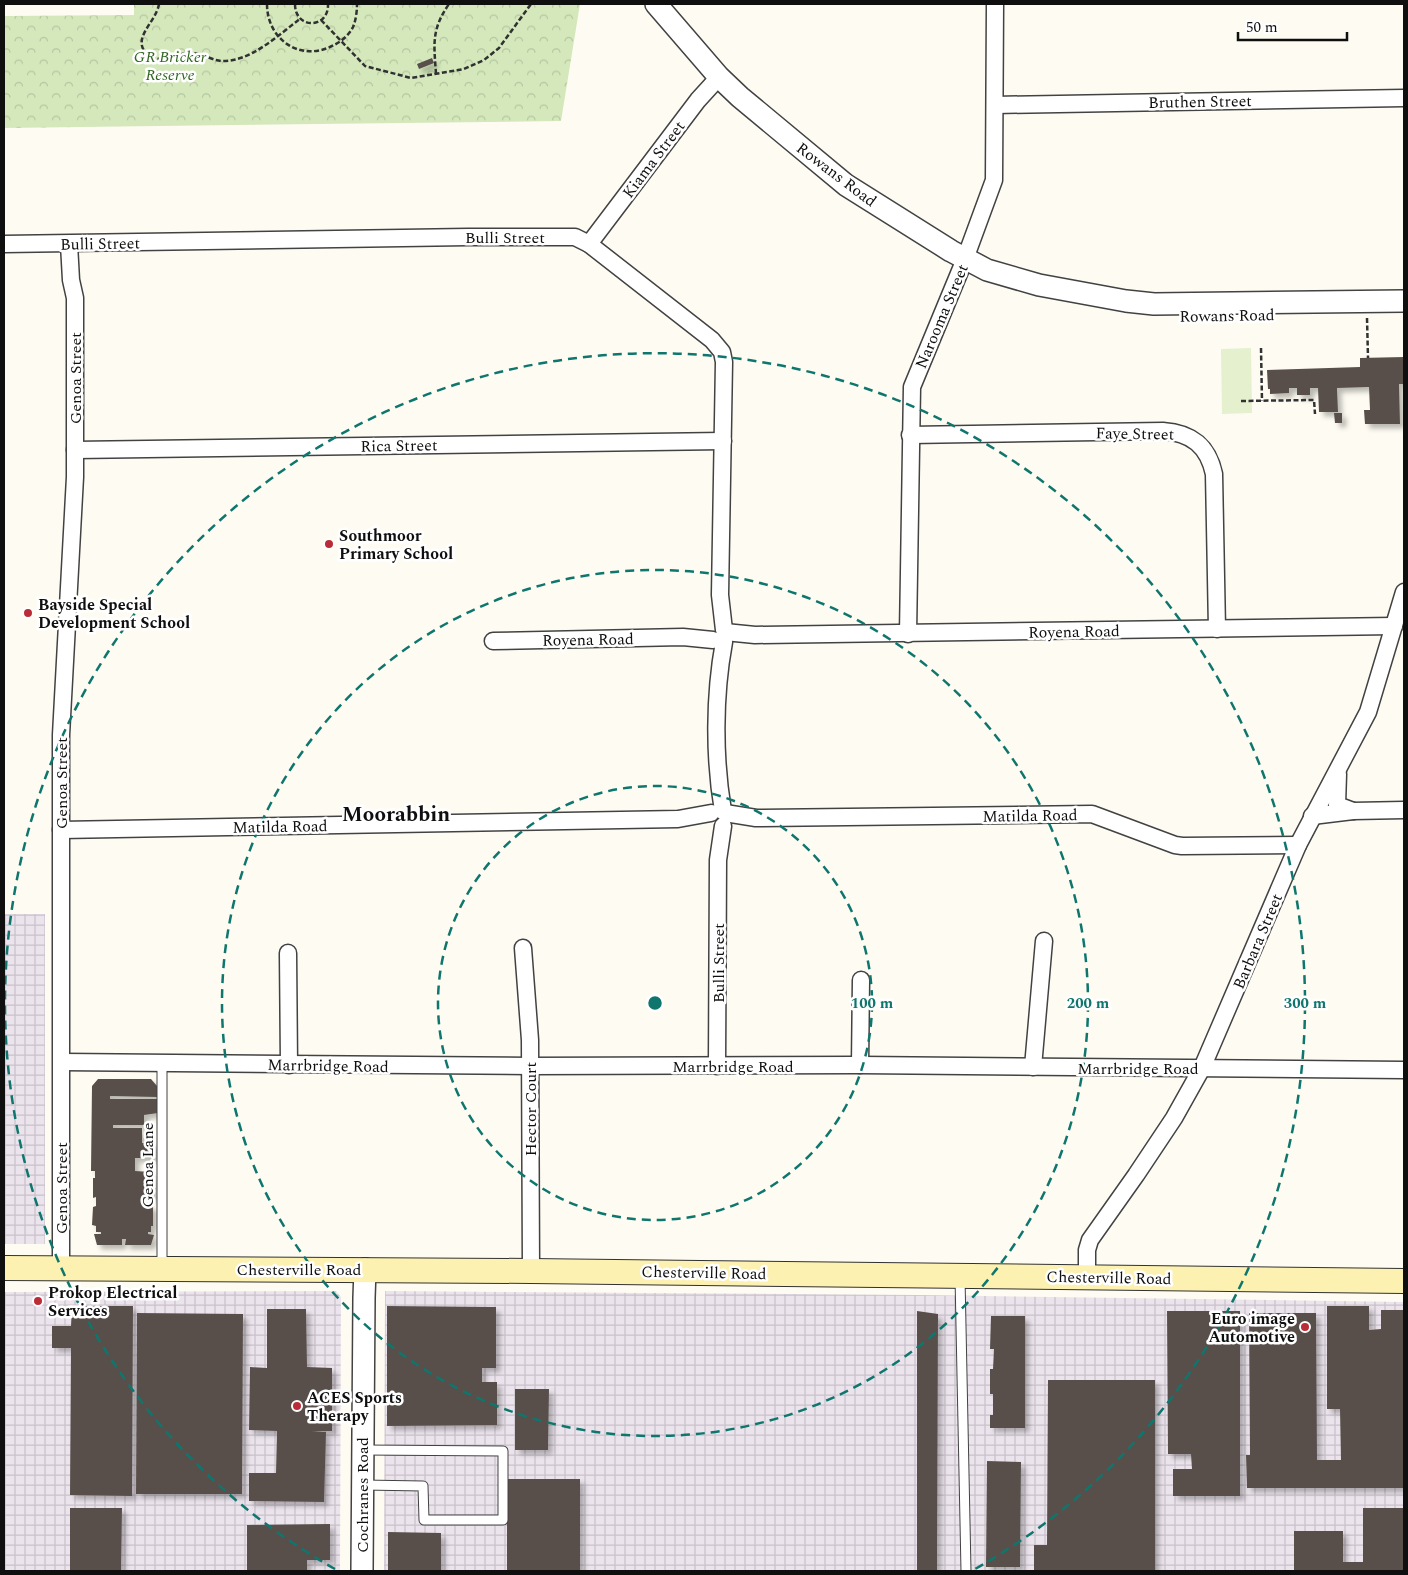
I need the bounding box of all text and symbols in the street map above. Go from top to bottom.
scale bar [1238,10,1347,42]
text: 50 m [1246,16,1278,39]
park label: GR Bricker Reserve [134,45,207,87]
street label: Bruthen Street [1148,89,1252,115]
street label: Kiama Street [617,116,691,203]
street label: Rowans Road [791,137,882,213]
street label: Bulli Street [465,226,545,250]
street label: Bulli Street [60,231,141,257]
street label: Narooma Street [909,260,975,372]
street label: Rowans Road [1179,303,1275,329]
street label: Genoa Street [64,332,88,424]
street label: Faye Street [1095,421,1175,447]
street label: Rica Street [360,433,438,459]
place label: Southmoor Primary School [339,524,453,566]
marker: Southmoor Primary School [323,538,335,550]
place label: Bayside Special Development School [38,593,190,635]
marker: Bayside Special Development School [22,607,34,619]
street label: Royena Road [1028,619,1120,645]
street label: Royena Road [542,627,634,653]
street label: Genoa Street [50,737,74,829]
district label: Moorabbin [342,799,450,831]
street label: Matilda Road [982,803,1078,829]
street label: Matilda Road [232,814,328,840]
street label: Barbara Street [1227,889,1289,993]
street label: Bulli Street [707,923,731,1003]
text: 100 m [851,992,894,1015]
text: 200 m [1067,992,1110,1015]
text: 300 m [1284,992,1327,1015]
centre of rings [646,994,664,1012]
street label: Marrbridge Road [267,1053,389,1079]
street label: Marrbridge Road [672,1055,794,1079]
street label: Marrbridge Road [1077,1057,1199,1081]
street label: Hector Court [519,1062,543,1156]
street label: Genoa Lane [136,1123,160,1207]
street label: Genoa Street [50,1142,74,1234]
street label: Chesterville Road [236,1258,362,1282]
street label: Chesterville Road [641,1260,767,1286]
street label: Chesterville Road [1046,1265,1172,1291]
place label: Prokop Electrical Services [48,1281,177,1323]
marker: Prokop Electrical Services [32,1295,44,1307]
place label: Euro image Automotive [1208,1307,1295,1349]
marker: Euro image Automotive [1299,1321,1311,1333]
place label: ACES Sports Therapy [307,1386,402,1428]
marker: ACES Sports Therapy [291,1400,303,1412]
street label: Cochranes Road [351,1437,375,1553]

